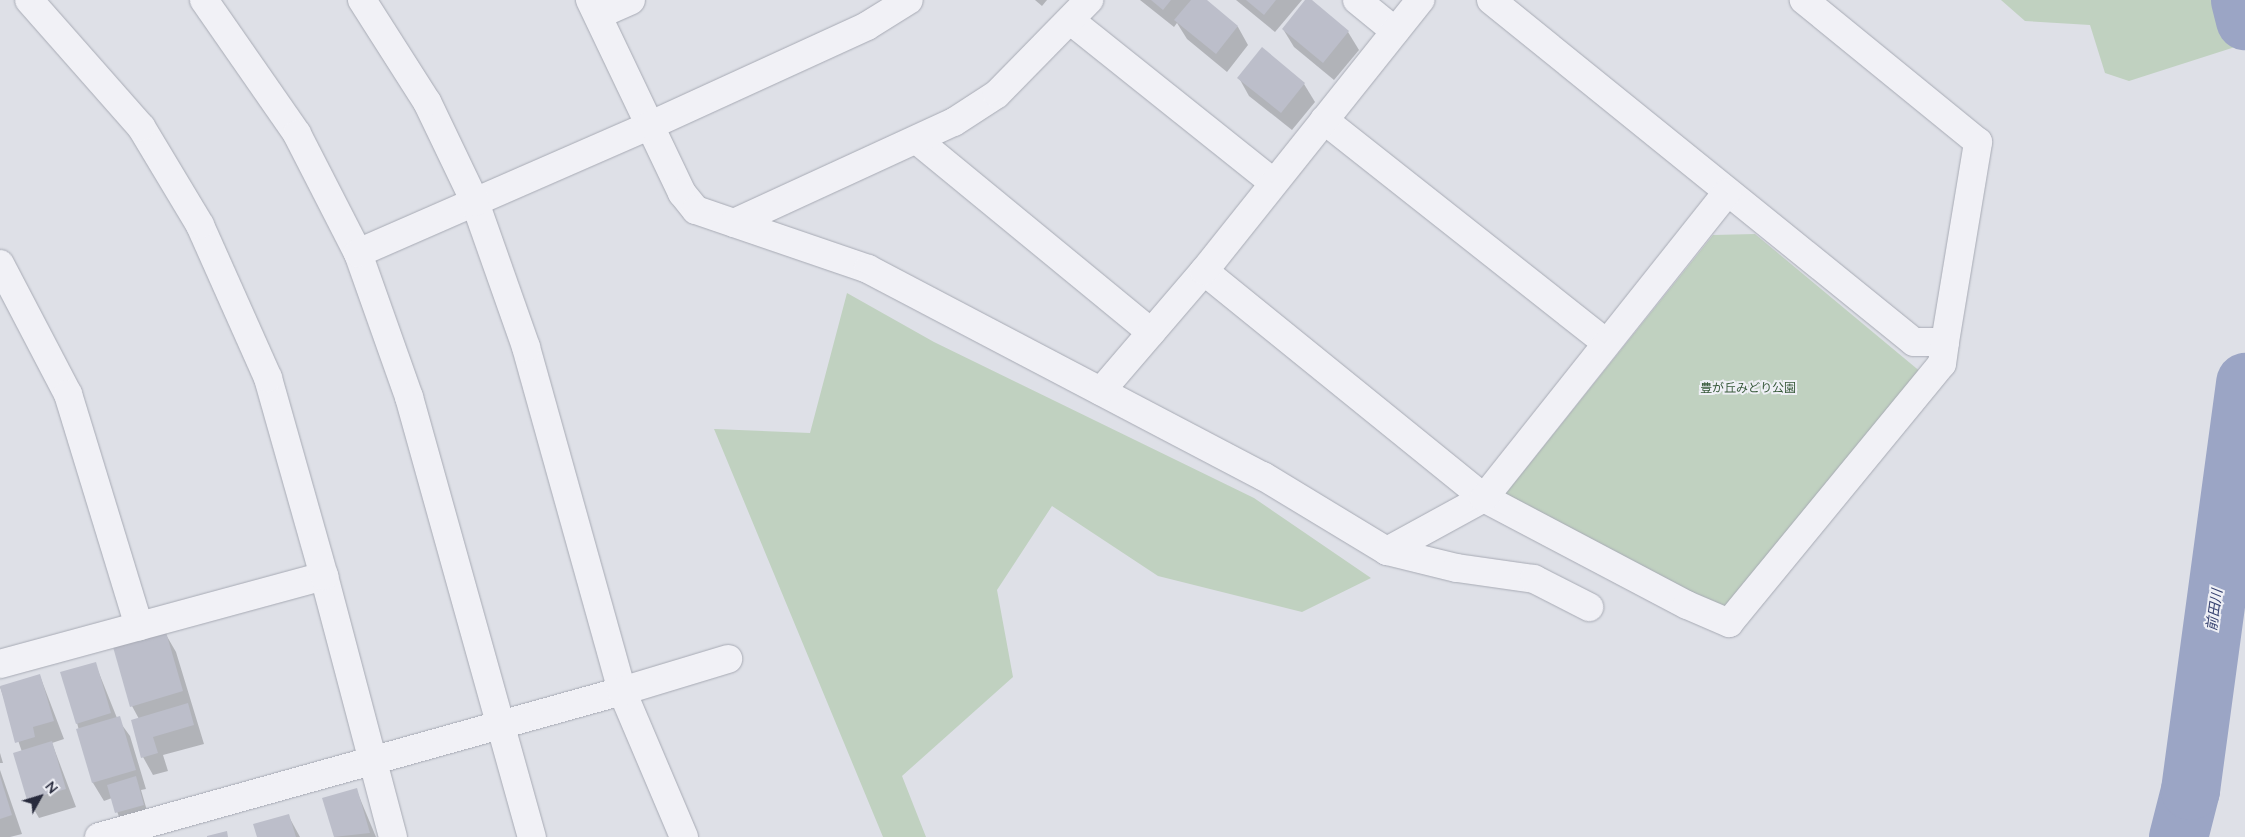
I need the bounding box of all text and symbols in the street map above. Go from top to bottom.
park label: 豊が丘みどり公園 [1700,381,1796,395]
water label: 前田川 [2203,588,2225,632]
north arrow [15,772,65,822]
text: N [42,778,62,797]

